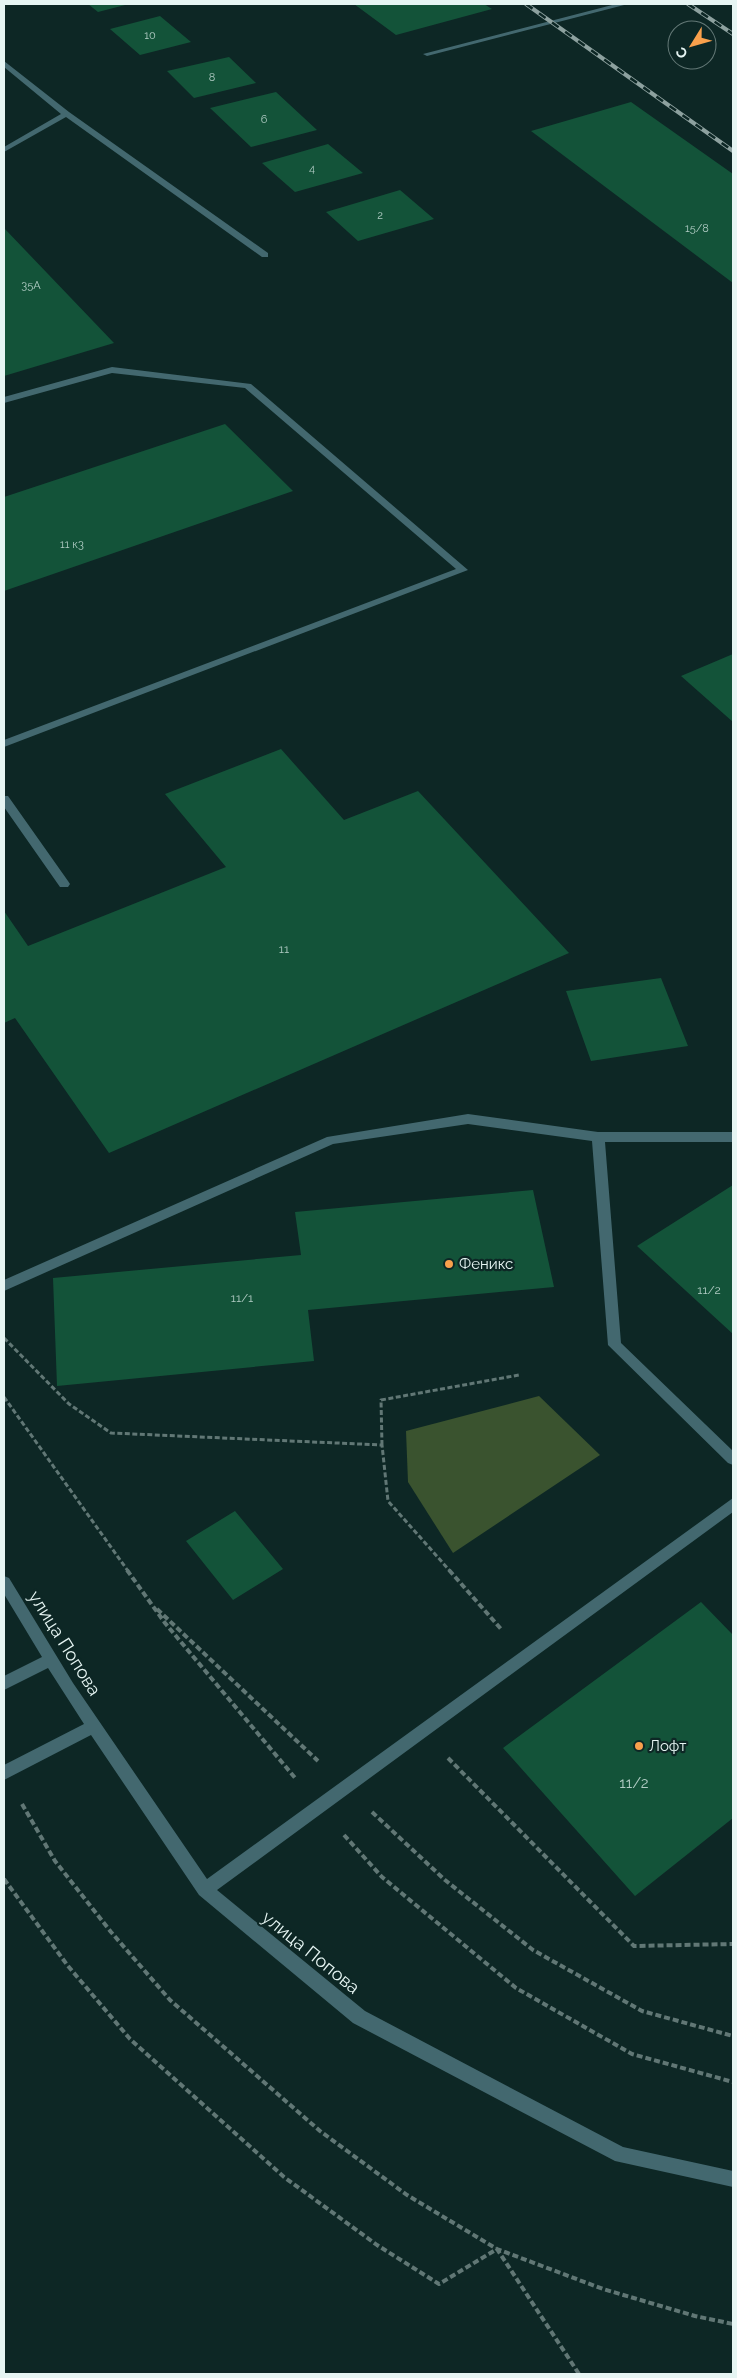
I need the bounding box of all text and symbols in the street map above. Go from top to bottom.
north arrow [667,20,717,70]
house number: 10 [144,29,156,42]
text: С [672,44,691,61]
house number: 8 [209,71,215,84]
house number: 6 [261,113,268,126]
house number: 4 [309,162,315,175]
house number: 2 [377,209,383,222]
house number: 15/8 [685,222,709,235]
house number: 35А [21,279,41,292]
house number: 11 к3 [60,538,84,551]
house number: 11 [279,942,289,956]
place label: Феникс [459,1255,513,1273]
marker: Феникс [443,1258,455,1270]
house number: 11/2 [697,1283,721,1297]
house number: 11/1 [231,1291,253,1305]
street label: улица Попова [24,1587,106,1699]
place label: Лофт [649,1737,686,1755]
marker: Лофт [633,1740,645,1752]
house number: 11/2 [619,1774,649,1792]
street label: улица Попова [258,1906,364,1998]

